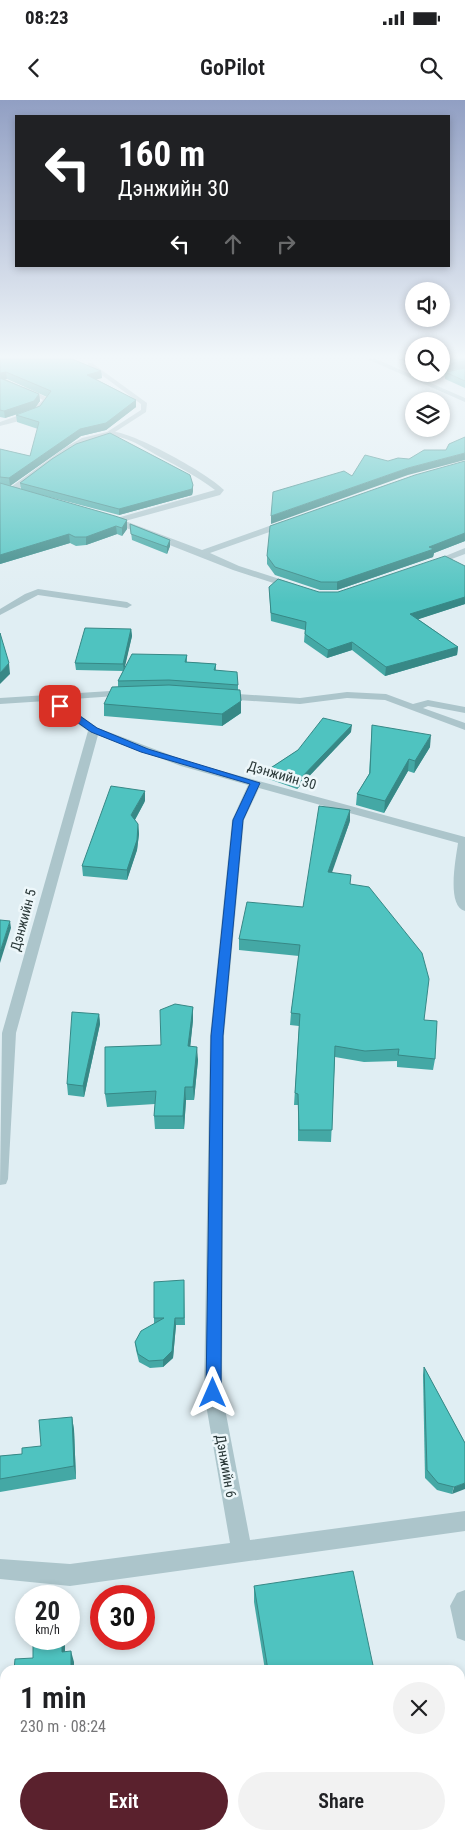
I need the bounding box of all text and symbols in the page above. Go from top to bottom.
text: 08:23 [25,6,69,29]
icon: back [20,54,48,82]
icon: search [417,54,445,82]
text: GoPilot [200,55,265,80]
text: 160 m [118,134,205,175]
icon: left [35,135,100,200]
text: Дэнжийн 30 [118,176,229,201]
icon: left [166,230,194,258]
icon: ahead [219,230,247,258]
icon: right [272,230,300,258]
map controls [405,282,450,437]
button: sound [405,282,450,327]
button: search [405,337,450,382]
button: layers [405,392,450,437]
pin [39,685,81,727]
icon: arrive [46,692,74,720]
street label: Дэнжийн 30 [246,758,318,792]
street label: Дэнжийн 5 [7,887,39,953]
position arrow [186,1366,238,1418]
street label: Дэнжийн 6 [213,1433,239,1499]
speed limit sign: 30 [90,1585,155,1650]
text: 20 [35,1597,60,1626]
text: km/h [35,1623,60,1637]
text: 1 min [20,1680,86,1715]
button: close [393,1682,445,1734]
text: 230 m · 08:24 [20,1717,106,1736]
button: Exit [20,1772,228,1830]
button: Share [238,1772,445,1830]

